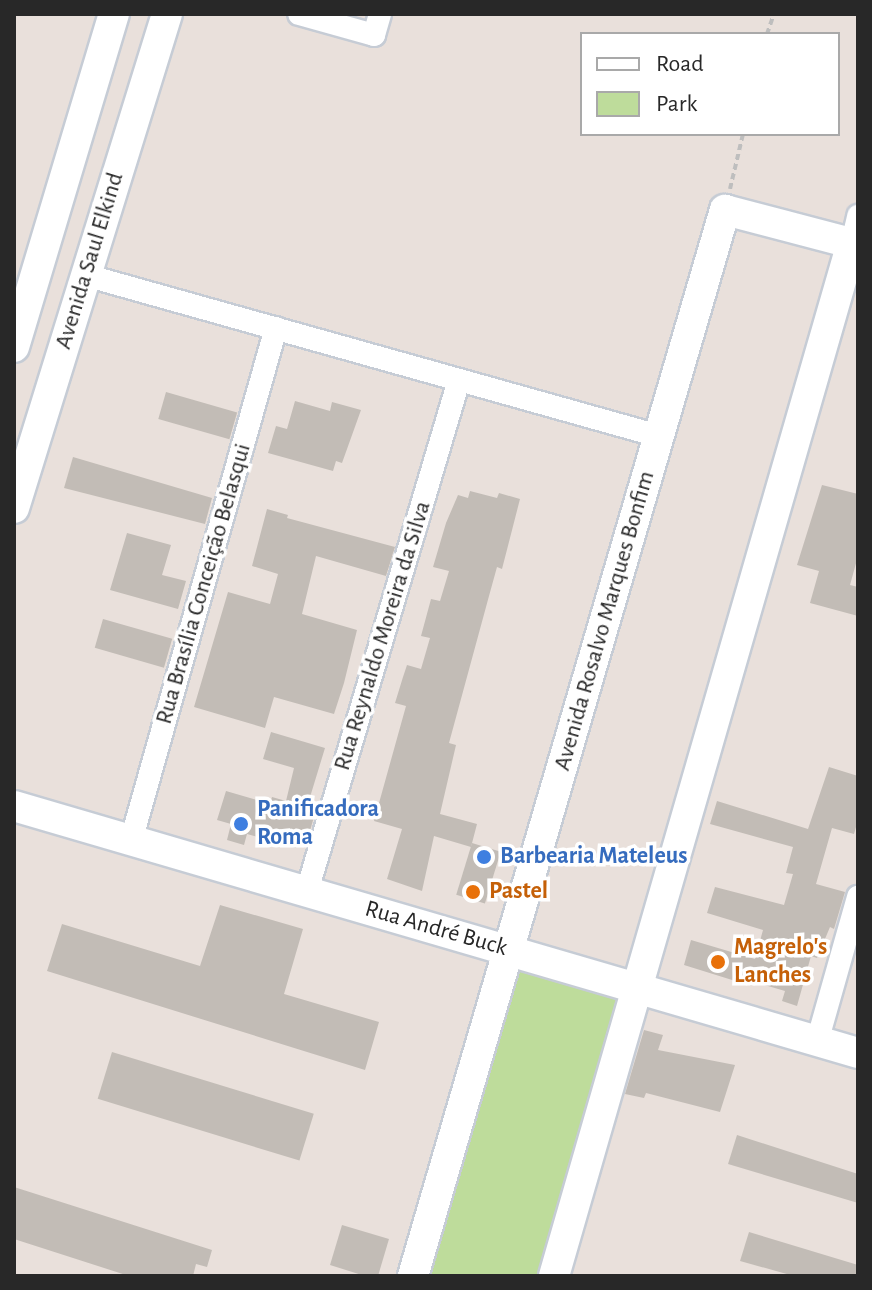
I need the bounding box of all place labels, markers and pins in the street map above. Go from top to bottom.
place label: Panificadora Roma [257,796,379,852]
marker: Panificadora Roma [232,815,250,833]
place label: Barbearia Mateleus [500,843,687,871]
marker: Barbearia Mateleus [475,848,493,866]
place label: Pastel [489,878,548,906]
marker: Pastel [464,883,482,901]
place label: Magrelo's Lanches [734,934,827,990]
marker: Magrelo's Lanches [709,953,727,971]

